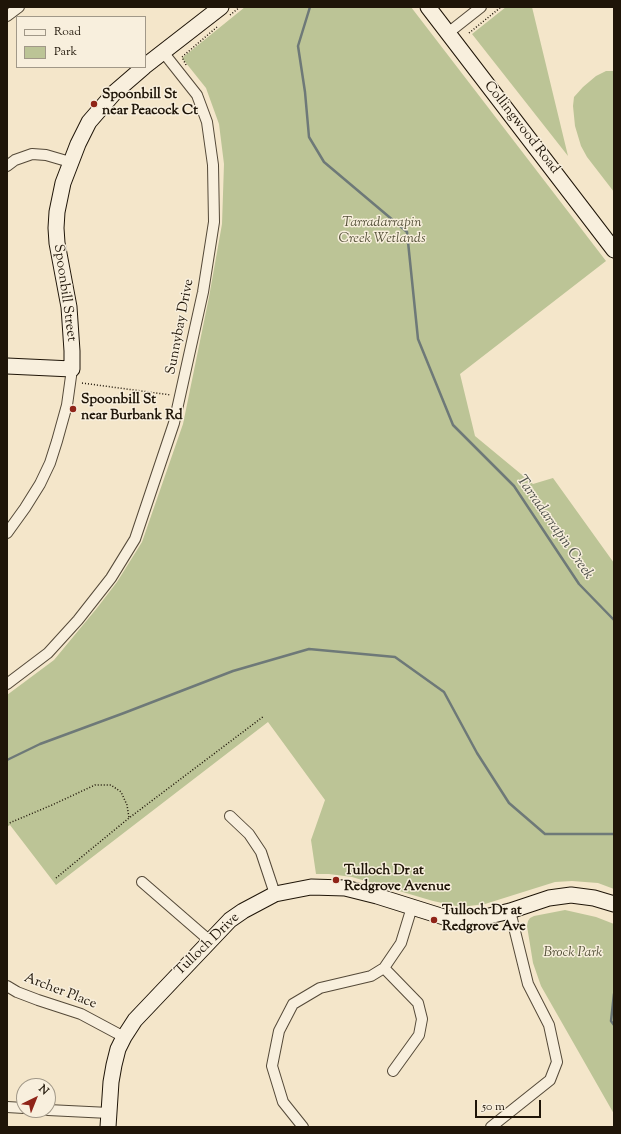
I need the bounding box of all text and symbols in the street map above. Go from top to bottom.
legend [16,16,146,68]
text: Road [54,23,81,41]
text: Park [54,43,77,61]
street label: Collingwood Road [480,78,562,178]
place label: Spoonbill St near Peacock Ct [102,88,198,120]
marker: Spoonbill St near Peacock Ct [89,99,99,109]
park label: Tarradarrapin Creek Wetlands [338,216,426,248]
street label: Spoonbill Street [49,243,79,343]
street label: Sunnybay Drive [164,278,198,376]
place label: Spoonbill St near Burbank Rd [81,393,183,426]
marker: Spoonbill St near Burbank Rd [68,404,78,414]
water label: Tarradarrapin Creek [511,472,597,584]
place label: Tulloch Dr at Redgrove Avenue [344,864,450,896]
marker: Tulloch Dr at Redgrove Avenue [331,875,341,885]
place label: Tulloch Dr at Redgrove Ave [442,904,526,936]
street label: Tulloch Drive [172,910,244,980]
marker: Tulloch Dr at Redgrove Ave [429,915,439,925]
park label: Brock Park [544,946,602,962]
street label: Archer Place [21,970,99,1014]
north arrow [16,1078,56,1118]
text: N [35,1081,52,1099]
scale bar [477,1092,543,1118]
text: 50 m [482,1098,505,1116]

